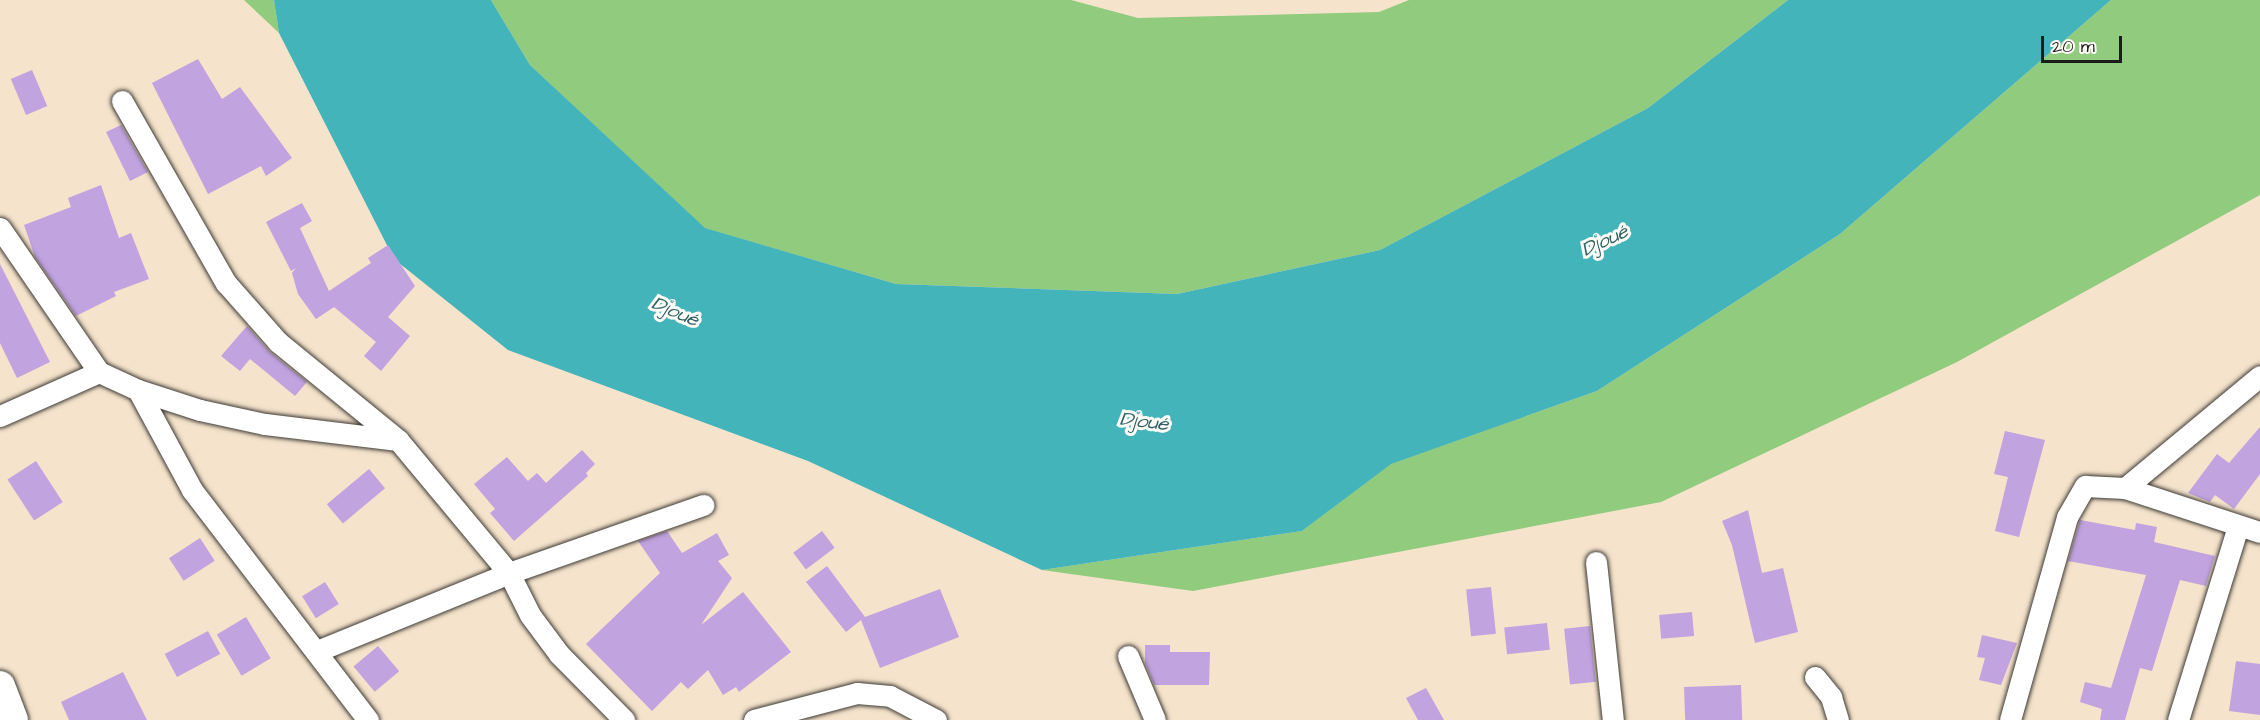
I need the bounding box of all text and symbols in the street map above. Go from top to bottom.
scale bar [2044,24,2125,62]
text: 20 m [2052,34,2095,59]
water label: Djoué [1578,220,1632,262]
water label: Djoué [648,291,702,333]
water label: Djoué [1118,407,1170,437]

